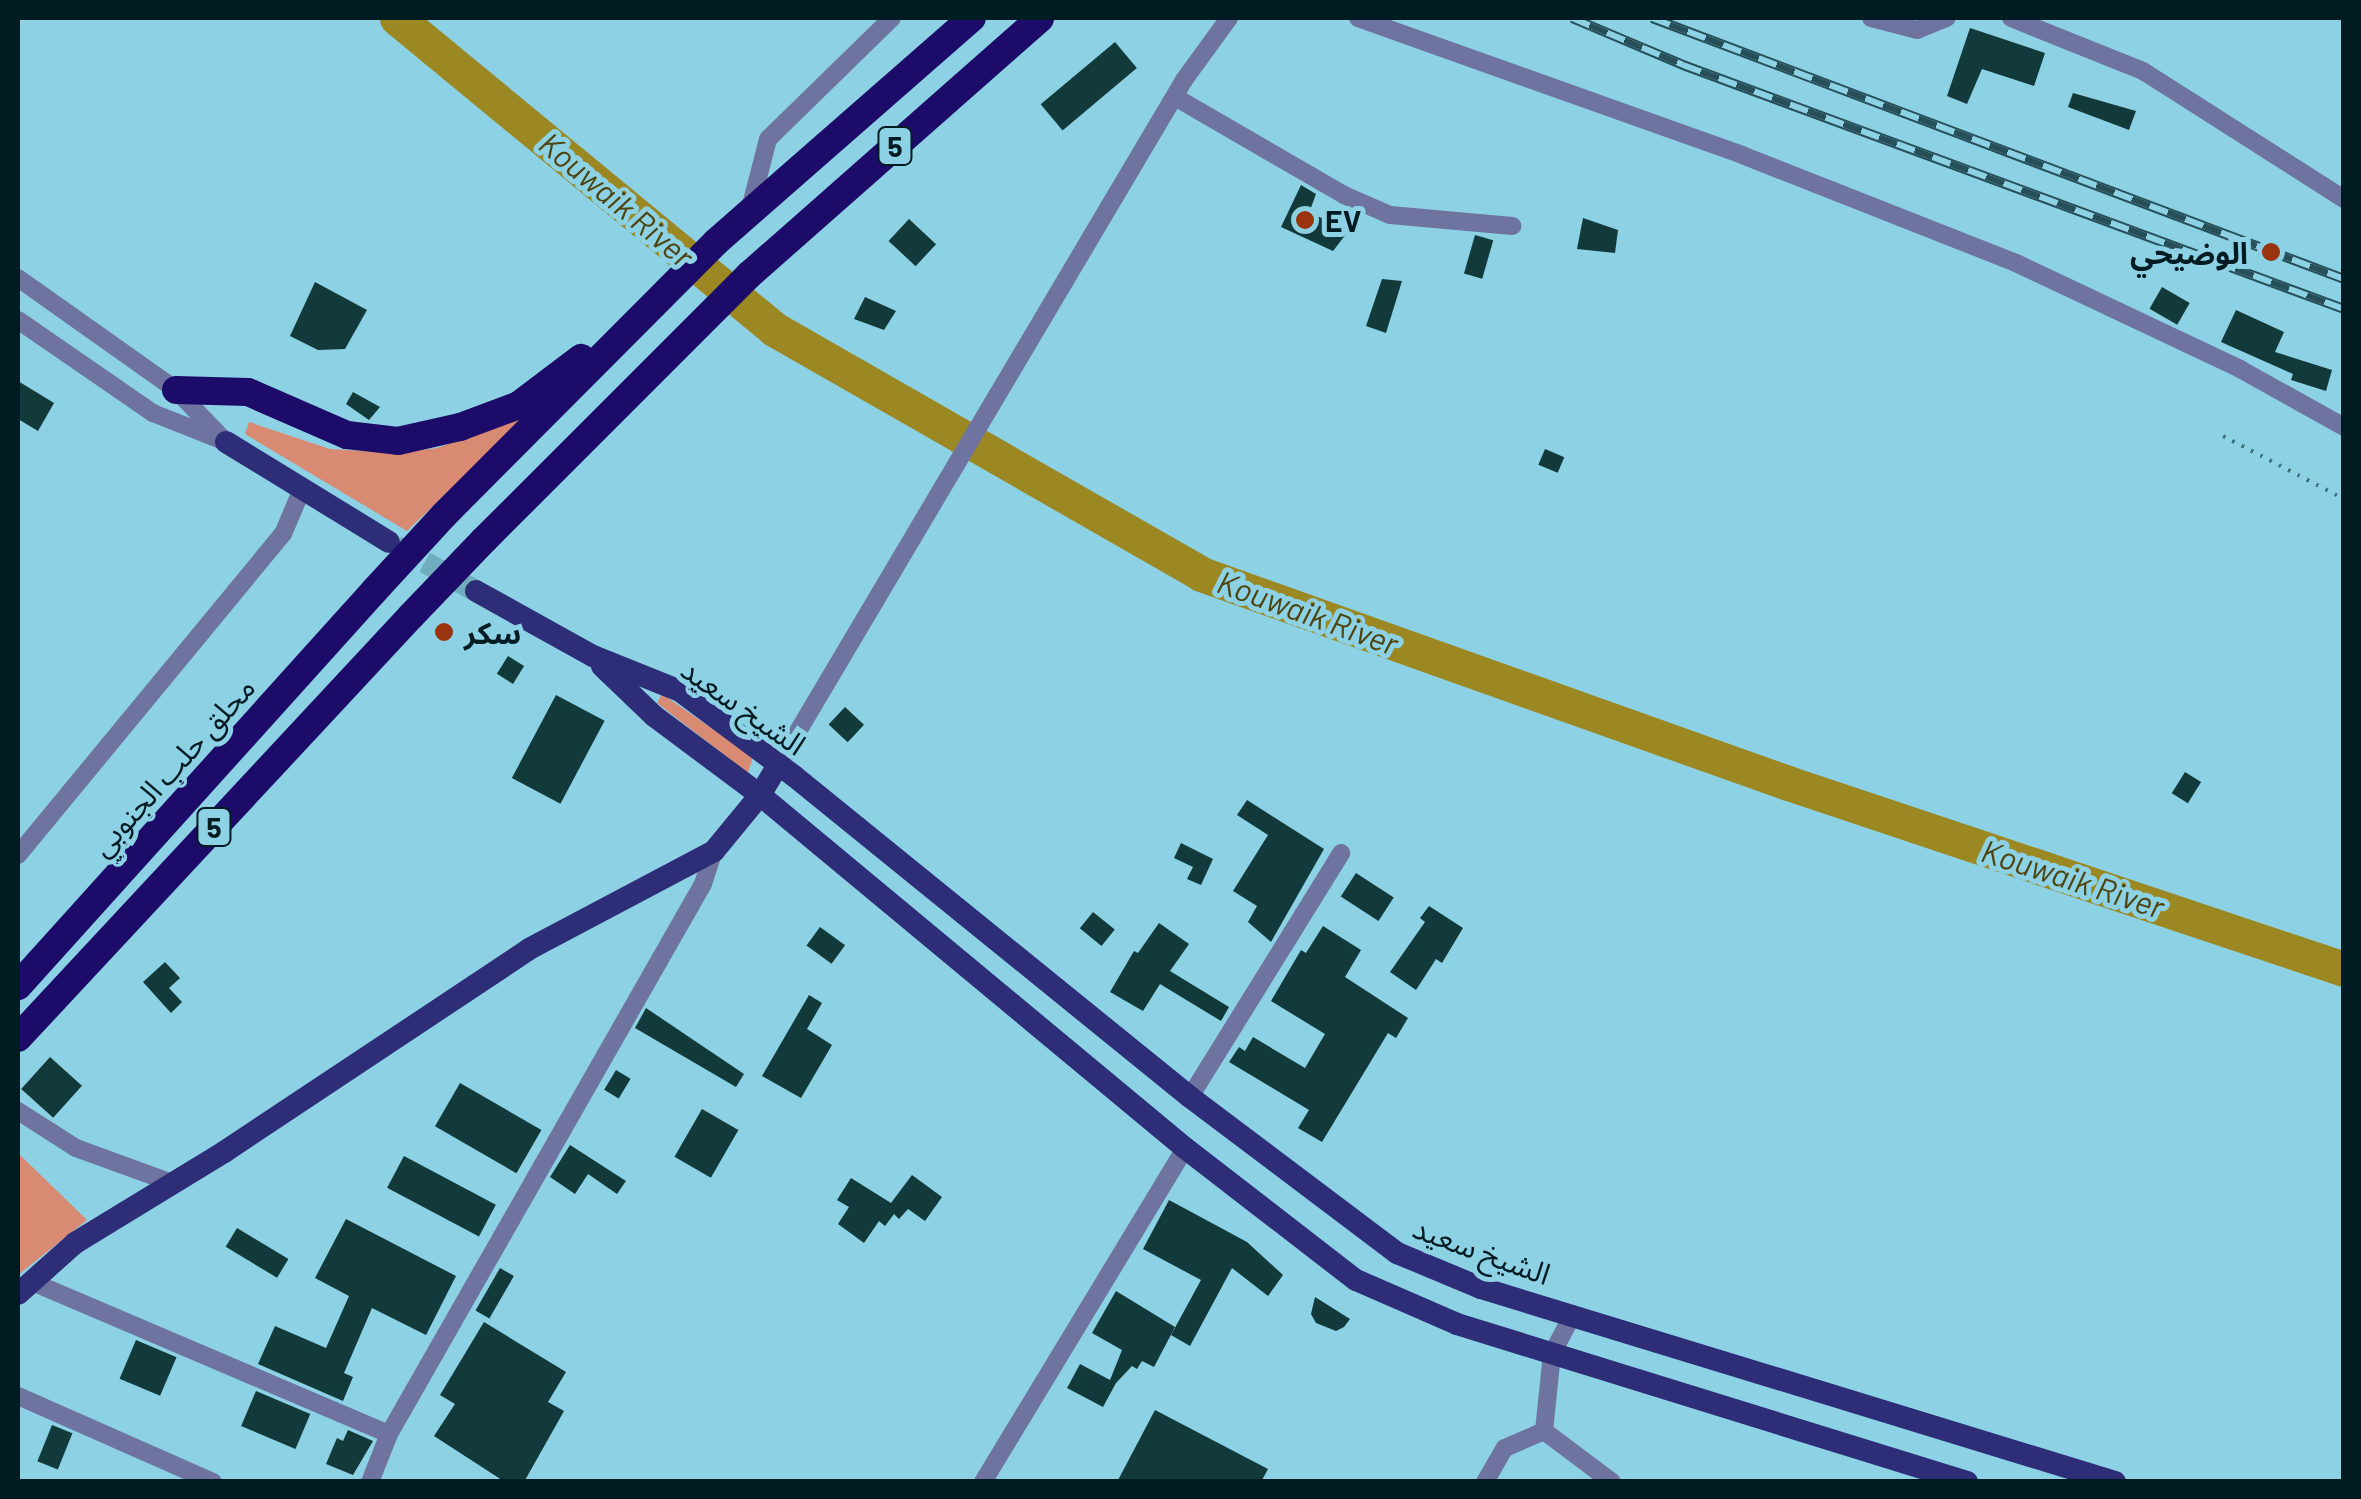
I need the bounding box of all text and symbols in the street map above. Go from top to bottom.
water label: Kouwaik River [532,123,702,275]
road number: 5 [875,123,915,169]
place label: EV [1325,202,1361,238]
marker: EV [1294,209,1316,231]
place label: الوضيحي [2130,234,2248,270]
marker: الوضيحي [2258,239,2284,265]
water label: Kouwaik River [1212,562,1404,662]
place label: سكر [464,614,521,650]
marker: سكر [433,621,455,643]
street label: الشيخ سعيد [675,650,813,762]
street label: محلق حلب الجنوبي [82,669,262,863]
road number: 5 [194,804,234,850]
water label: Kouwaik River [1977,830,2169,926]
street label: الشيخ سعيد [1408,1209,1556,1291]

